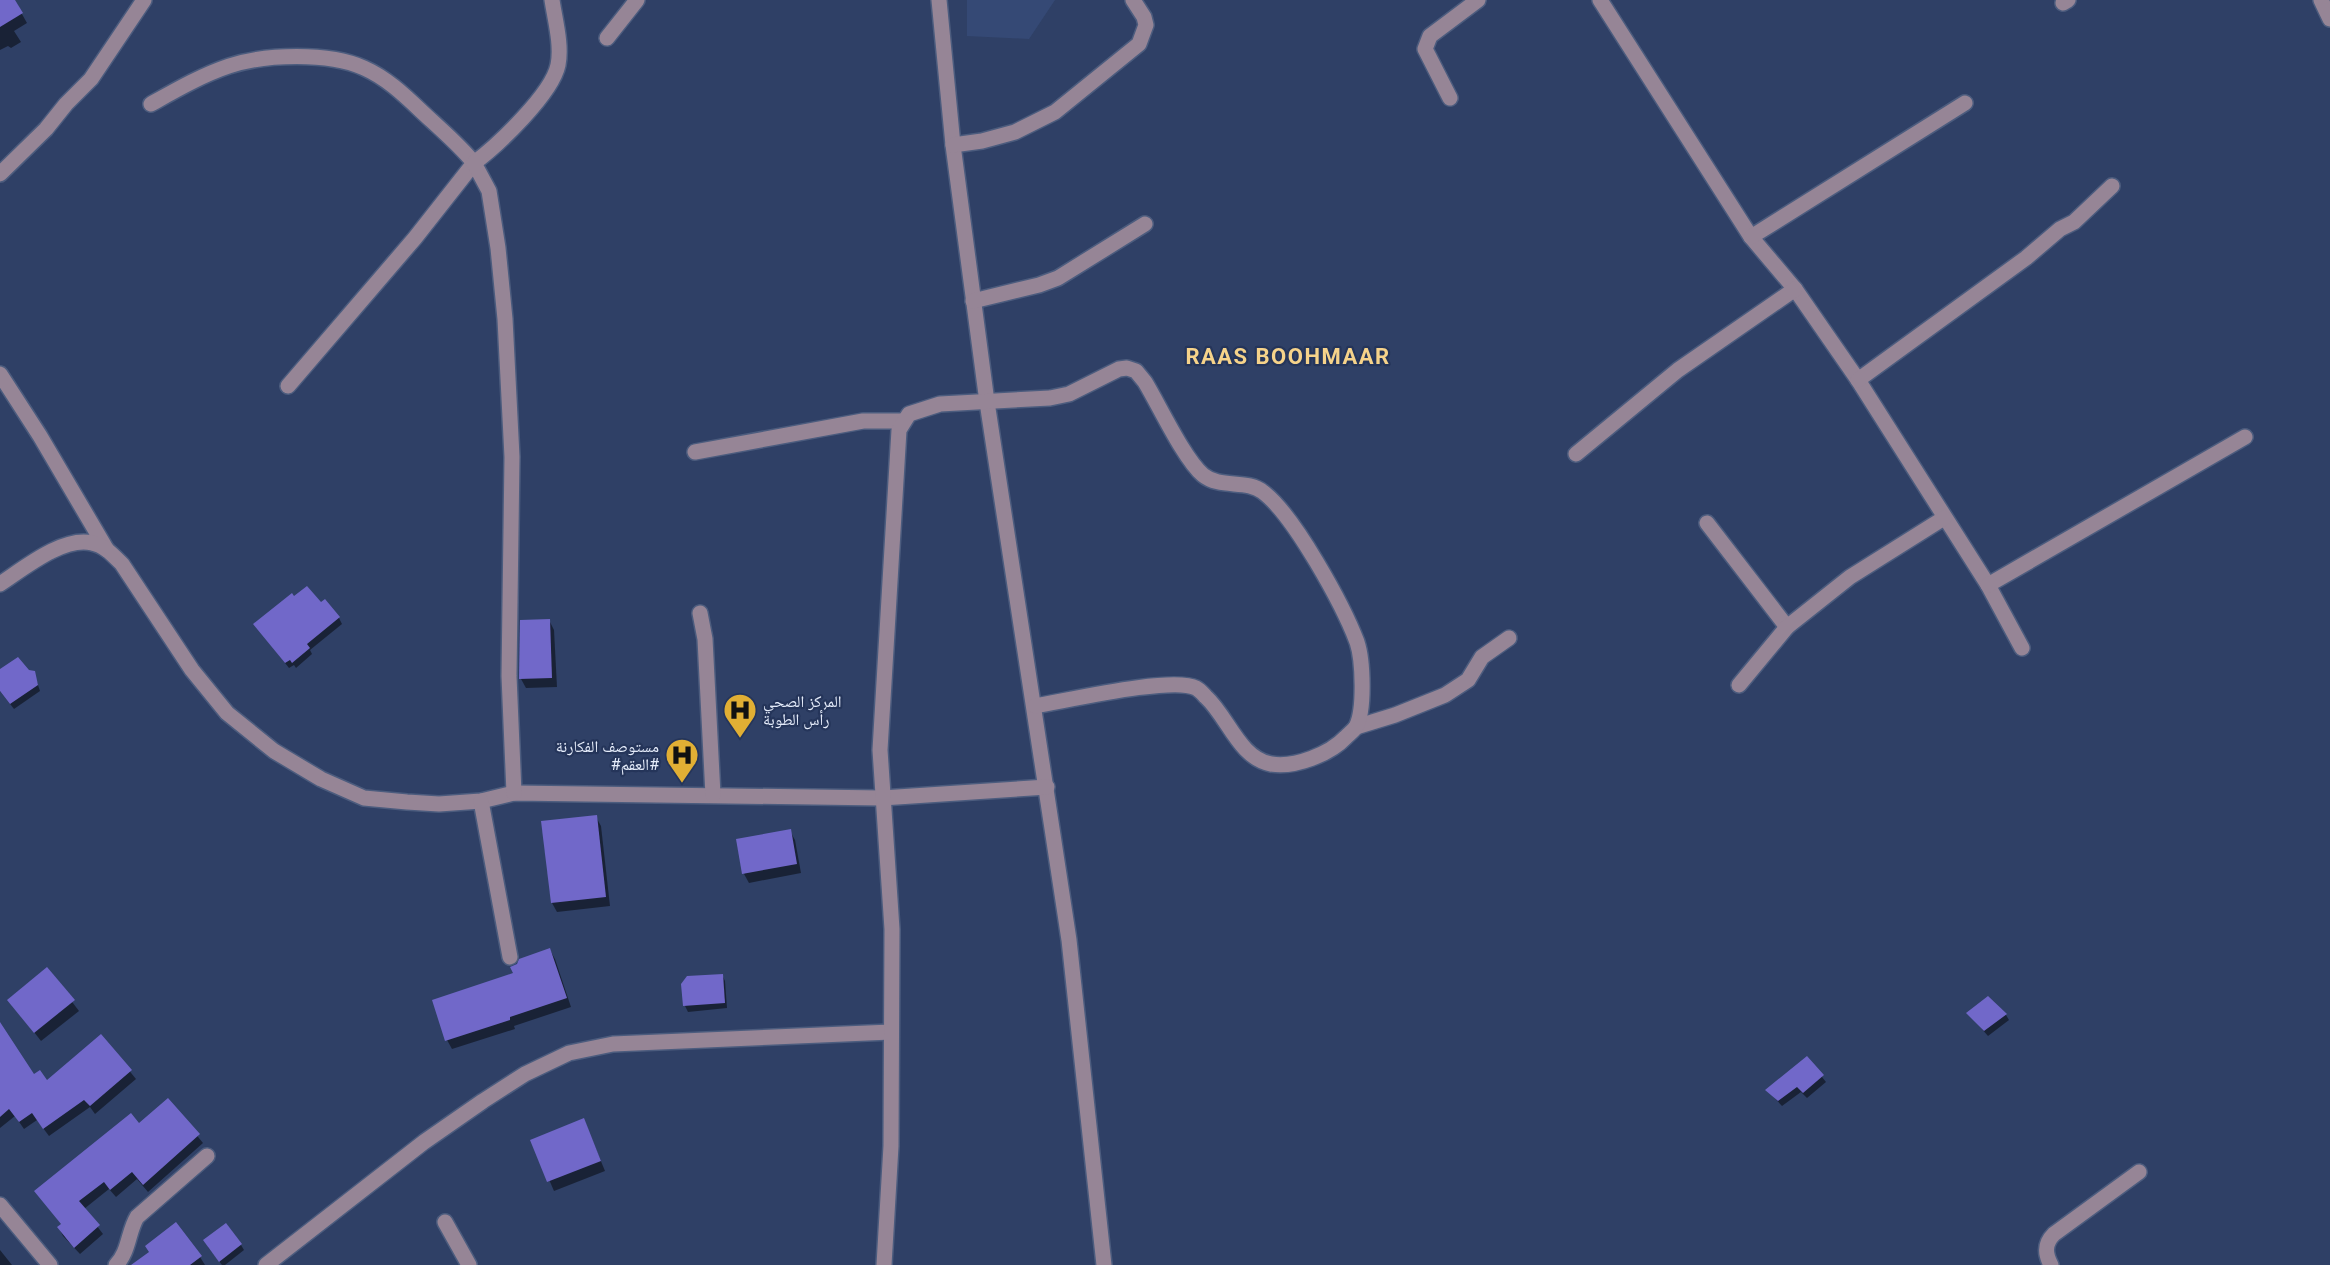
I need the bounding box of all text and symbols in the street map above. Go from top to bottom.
district label: RAAS BOOHMAAR [1185,344,1391,369]
hospital icon: المركز الصحي رأس الطوبة [722,692,758,739]
place label: المركز الصحي رأس الطوبة [763,692,842,730]
place label: مستوصف الفكارنة #العقم# [556,737,659,775]
hospital icon: مستوصف الفكارنة #العقم# [664,737,700,784]

